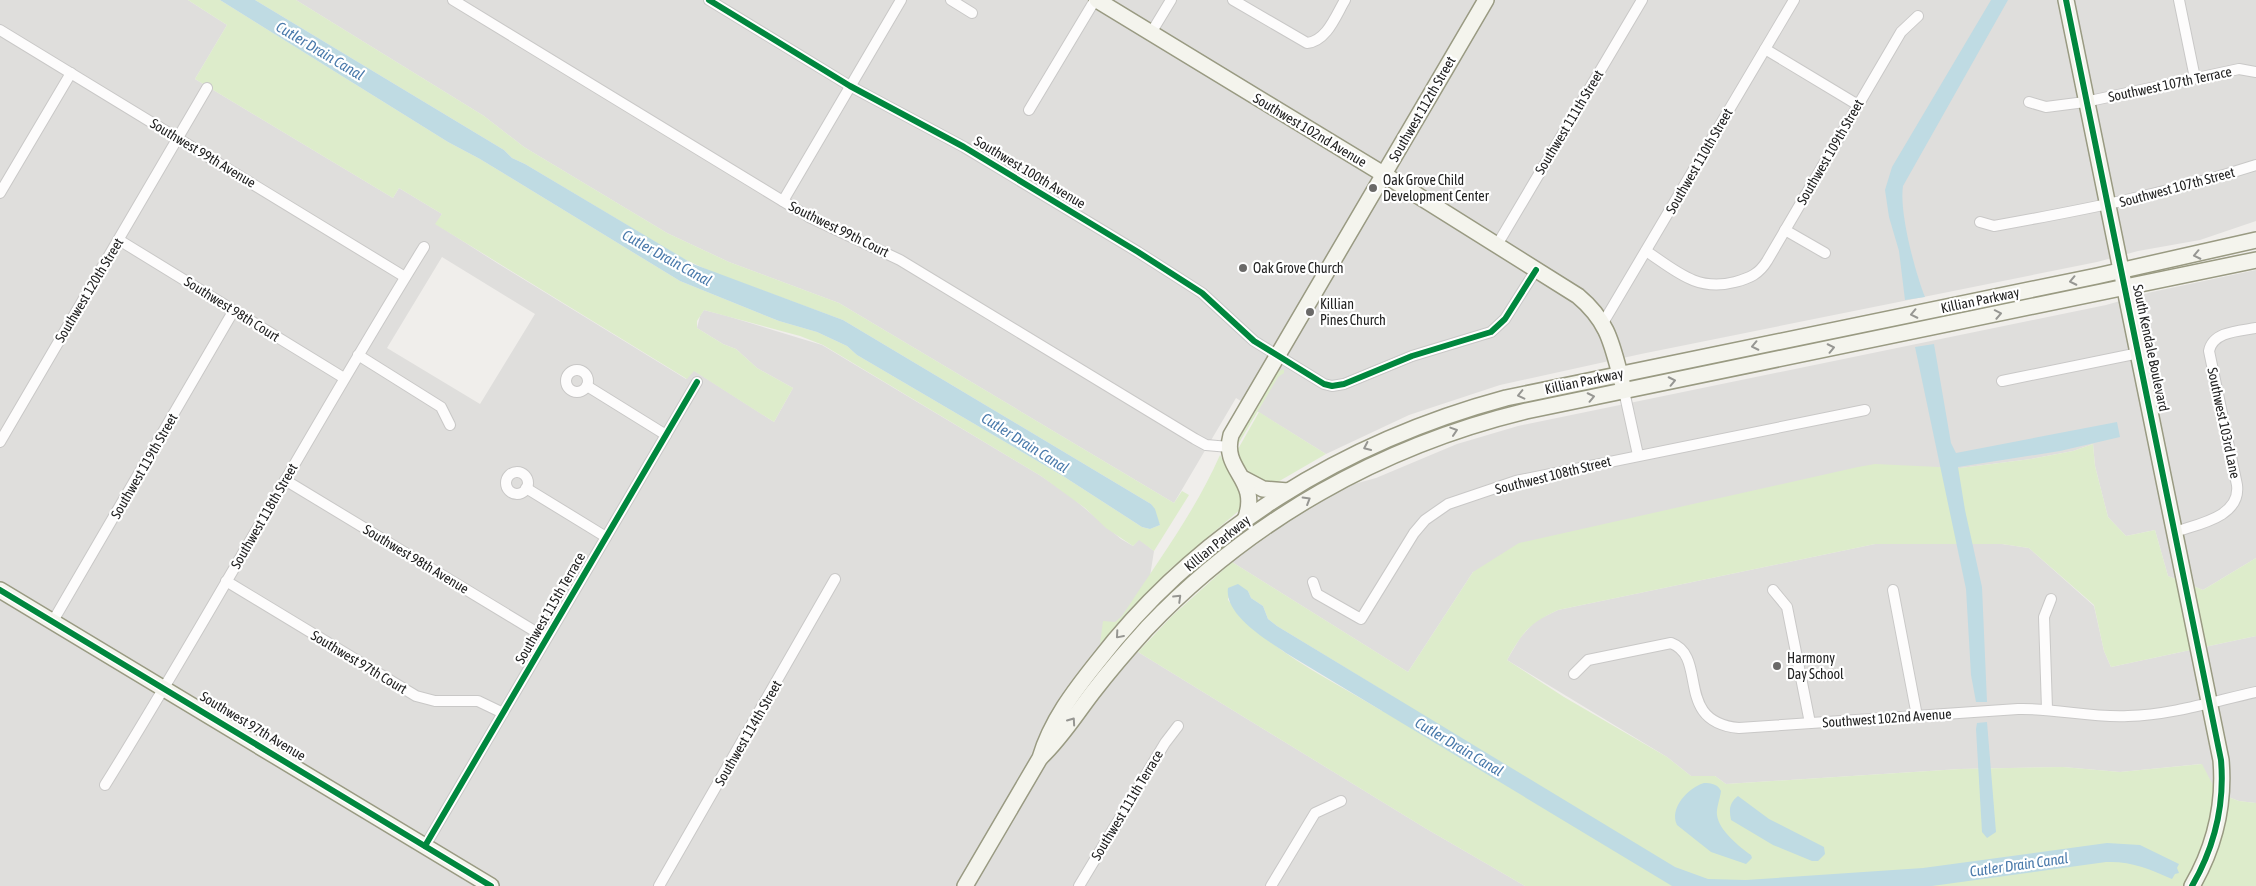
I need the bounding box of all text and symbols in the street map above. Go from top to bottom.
water label: Cutler Drain Canal [273,18,367,83]
street label: Southwest 112th Street [1385,54,1459,164]
street label: Southwest 107th Terrace [2107,63,2233,105]
street label: Southwest 111th Street [1532,67,1606,177]
street label: Southwest 102nd Avenue [1250,90,1370,170]
street label: Southwest 109th Street [1793,97,1867,207]
street label: Southwest 110th Street [1662,106,1736,216]
street label: Southwest 99th Avenue [147,115,259,191]
street label: Southwest 100th Avenue [972,133,1088,211]
street label: Southwest 107th Street [2118,164,2236,210]
place label: Oak Grove Child Development Center [1383,172,1490,204]
marker: Oak Grove Child Development Center [1367,182,1379,194]
street label: Southwest 99th Court [786,198,892,260]
water label: Cutler Drain Canal [620,226,715,289]
street label: Southwest 120th Street [52,235,126,345]
one-way arrow [2192,249,2201,259]
place label: Oak Grove Church [1253,260,1344,276]
marker: Oak Grove Church [1237,262,1249,274]
street label: Southwest 98th Court [182,273,282,345]
one-way arrow [2069,275,2078,286]
street label: South Kendale Boulevard [2130,283,2172,413]
street label: Killian Parkway [1939,284,2021,316]
place label: Killian Pines Church [1320,296,1386,328]
marker: Killian Pines Church [1304,306,1316,318]
one-way arrow [1910,308,1919,318]
one-way arrow [1994,309,2002,319]
one-way arrow [1751,341,1759,351]
one-way arrow [1827,343,1835,354]
street label: Killian Parkway [1543,365,1625,397]
street label: Southwest 103rd Lane [2204,366,2244,480]
one-way arrow [1667,376,1676,386]
one-way arrow [1516,389,1525,400]
one-way arrow [1586,393,1595,403]
water label: Cutler Drain Canal [979,409,1072,476]
street label: Southwest 119th Street [107,411,181,521]
one-way arrow [1449,427,1457,437]
one-way arrow [1363,441,1372,452]
street label: Southwest 108th Street [1493,453,1613,497]
street label: Southwest 118th Street [227,461,301,571]
one-way arrow [1301,496,1310,506]
street label: Killian Parkway [1181,512,1253,574]
street label: Southwest 98th Avenue [360,521,472,597]
street label: Southwest 115th Terrace [512,550,588,666]
one-way arrow [1172,595,1181,604]
street label: Southwest 97th Court [308,627,410,697]
one-way arrow [1116,630,1125,639]
place label: Harmony Day School [1787,650,1844,682]
marker: Harmony Day School [1771,660,1783,672]
street label: Southwest 114th Street [711,678,785,788]
street label: Southwest 97th Avenue [197,688,309,764]
street label: Southwest 102nd Avenue [1822,706,1952,730]
water label: Cutler Drain Canal [1412,714,1506,779]
one-way arrow [1066,717,1075,727]
street label: Southwest 111th Terrace [1088,747,1166,863]
water label: Cutler Drain Canal [1969,849,2069,880]

